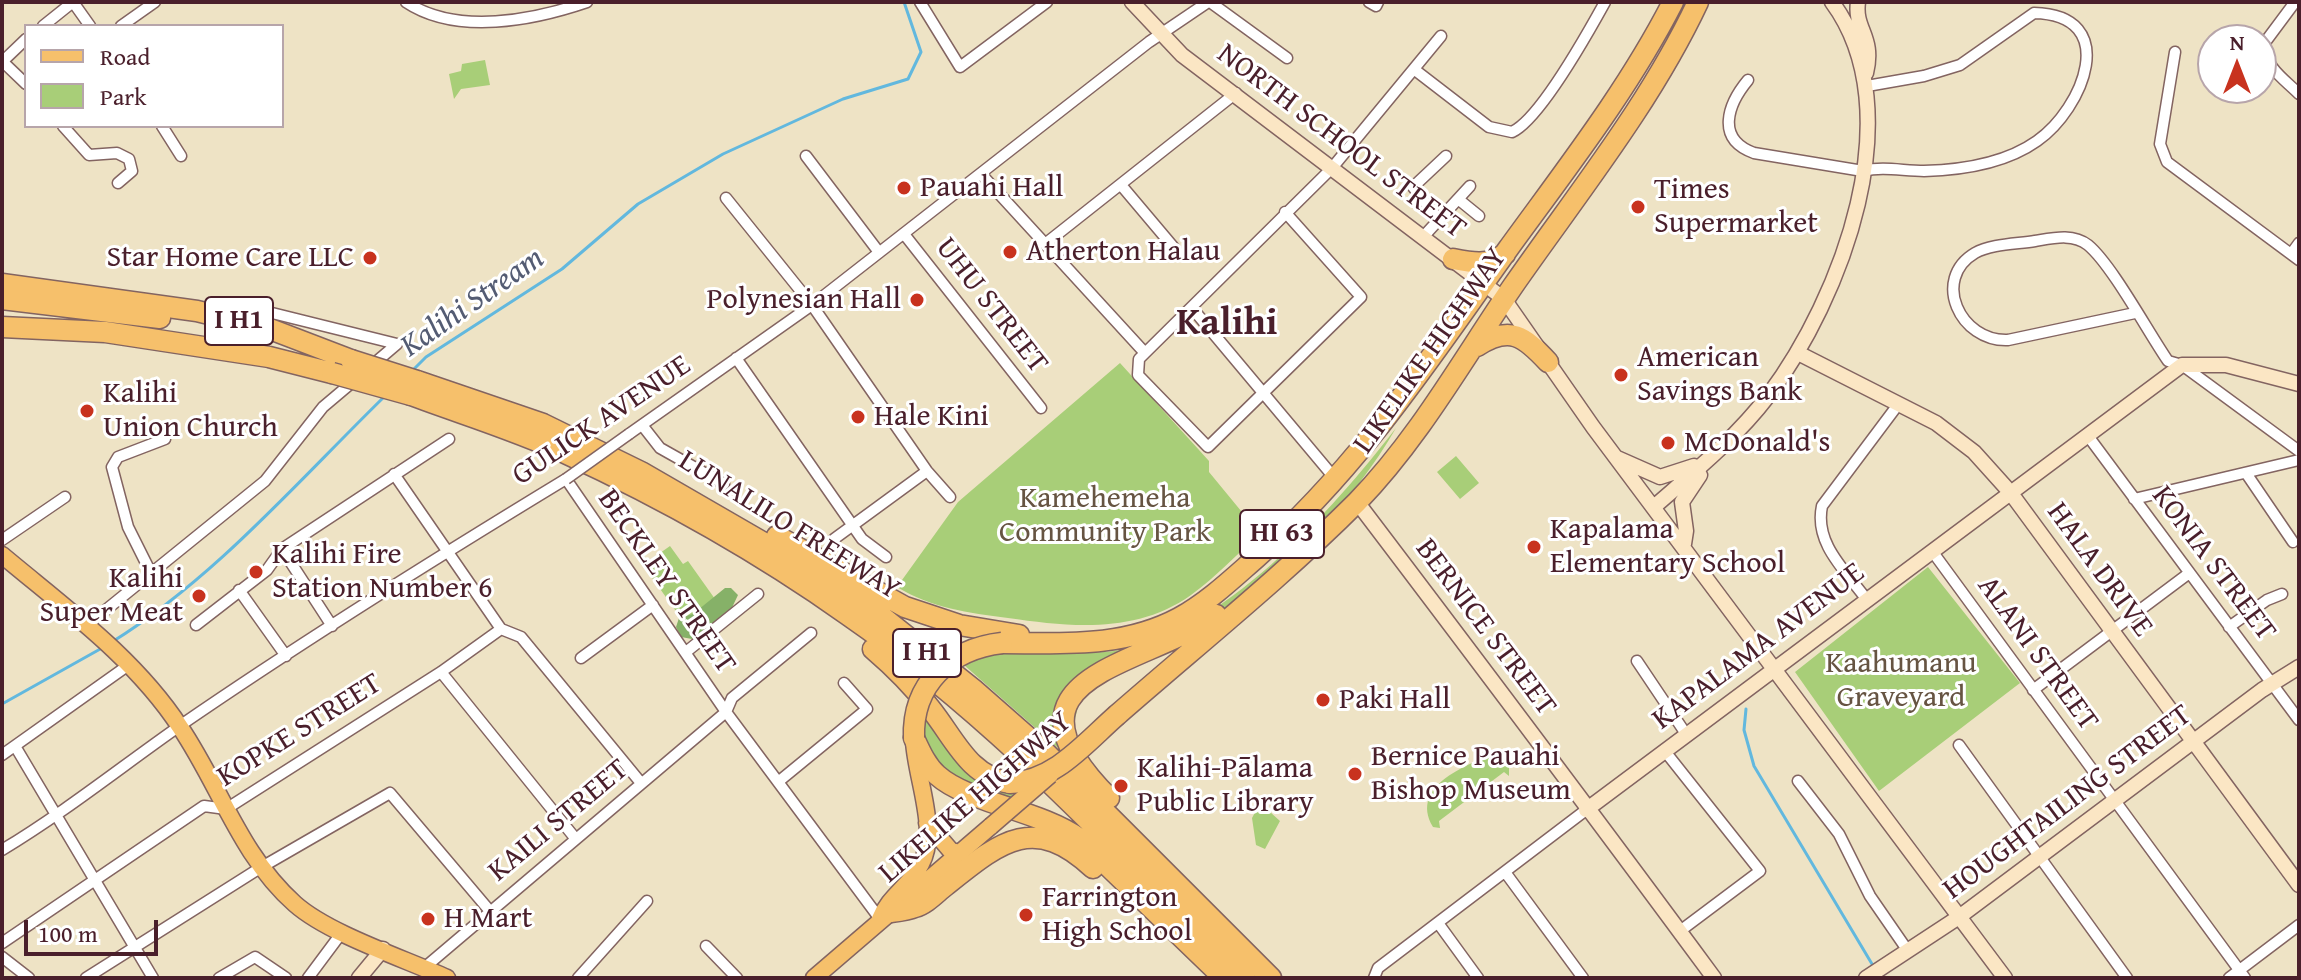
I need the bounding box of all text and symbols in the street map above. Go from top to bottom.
legend [24,24,284,128]
north arrow [2197,24,2277,104]
text: N [2230,26,2244,58]
street label: NORTH SCHOOL STREET [1209,37,1473,247]
text: Road [100,39,150,74]
text: Park [100,79,146,114]
place label: Pauahi Hall [920,170,1064,206]
place label: Times Supermarket [1654,172,1818,242]
marker: Pauahi Hall [895,179,913,197]
marker: Times Supermarket [1629,198,1647,216]
street label: UHU STREET [927,231,1055,381]
place label: Atherton Halau [1026,234,1220,270]
place label: Star Home Care LLC [107,240,354,276]
water label: Kalihi Stream [394,240,552,366]
street label: LIKELIKE HIGHWAY [1346,241,1516,461]
marker: Atherton Halau [1001,243,1019,261]
marker: Star Home Care LLC [361,249,379,267]
place label: Polynesian Hall [706,282,901,318]
marker: Polynesian Hall [908,291,926,309]
road number: I H1 [205,297,273,345]
district label: Kalihi [1176,301,1278,347]
place label: American Savings Bank [1637,340,1802,410]
street label: GULICK AVENUE [506,348,698,494]
marker: American Savings Bank [1612,366,1630,384]
place label: Kalihi Union Church [103,376,278,446]
place label: Hale Kini [874,399,989,435]
marker: Kalihi Union Church [78,402,96,420]
marker: Hale Kini [849,408,867,426]
place label: McDonald's [1684,425,1831,461]
marker: McDonald's [1659,434,1677,452]
street label: LUNALILO FREEWAY [672,443,906,609]
street label: KONIA STREET [2143,479,2283,649]
park label: Kamehemeha Community Park [999,481,1211,552]
street label: BECKLEY STREET [589,483,743,681]
street label: HALA DRIVE [2038,496,2160,644]
road number: HI 63 [1240,510,1324,558]
place label: Kapalama Elementary School [1550,512,1785,582]
street label: BERNICE STREET [1407,532,1563,724]
place label: Kalihi Fire Station Number 6 [272,537,493,608]
marker: Kapalama Elementary School [1525,538,1543,556]
street label: KAPALAMA AVENUE [1646,556,1872,738]
place label: Kalihi Super Meat [39,561,183,632]
marker: Kalihi Fire Station Number 6 [247,563,265,581]
street label: ALANI STREET [1969,570,2105,738]
marker: Kalihi Super Meat [190,587,208,605]
road number: I H1 [893,629,961,677]
park label: Kaahumanu Graveyard [1826,646,1976,716]
street label: KOPKE STREET [211,666,389,796]
place label: Paki Hall [1339,682,1451,718]
marker: Paki Hall [1314,691,1332,709]
street label: HOUGHTAILING STREET [1937,698,2199,908]
street label: LIKELIKE HIGHWAY [872,705,1080,891]
place label: Bernice Pauahi Bishop Museum [1371,739,1571,810]
place label: Kalihi-Pālama Public Library [1137,751,1314,822]
street label: KAILI STREET [482,752,636,890]
marker: Bernice Pauahi Bishop Museum [1346,765,1364,783]
marker: Kalihi-Pālama Public Library [1112,777,1130,795]
place label: Farrington High School [1042,880,1192,950]
place label: H Mart [444,901,532,937]
scale bar [28,904,162,954]
marker: Farrington High School [1017,906,1035,924]
marker: H Mart [419,910,437,928]
text: 100 m [38,916,98,951]

